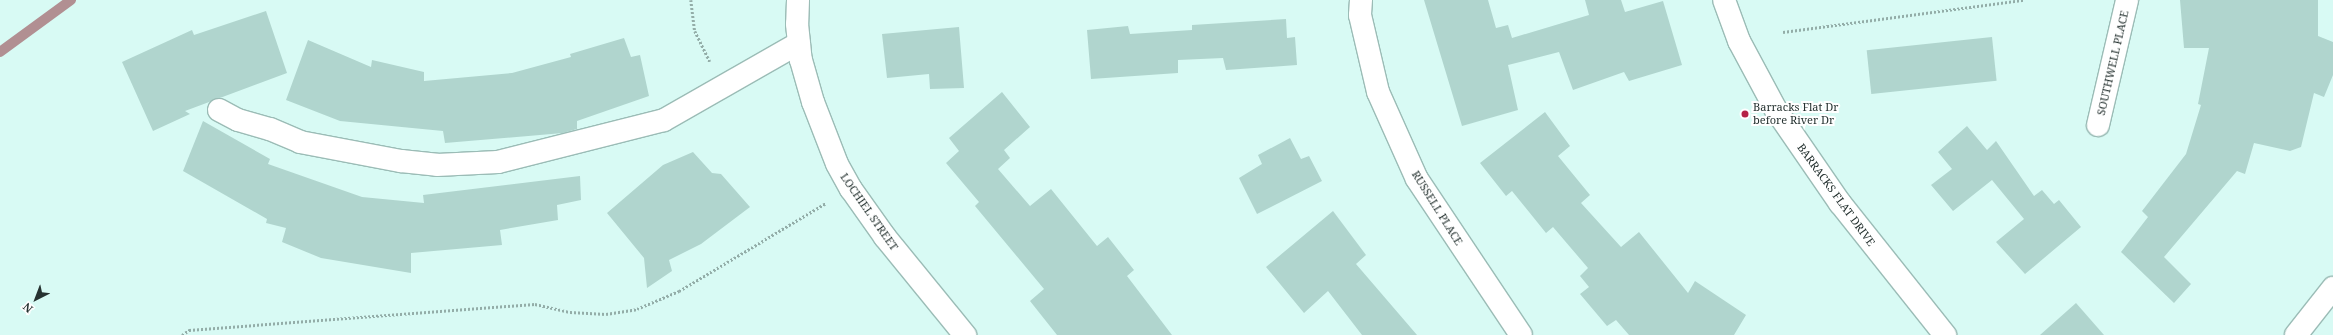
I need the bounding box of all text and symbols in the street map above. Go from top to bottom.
street label: SOUTHWELL PLACE [2095,9,2131,117]
place label: Barracks Flat Dr before River Dr [1753,101,1838,127]
marker: Barracks Flat Dr before River Dr [1740,109,1750,119]
street label: BARRACKS FLAT DRIVE [1794,141,1878,249]
street label: RUSSELL PLACE [1409,168,1465,248]
street label: LOCHIEL STREET [837,171,901,253]
north arrow [16,279,56,319]
text: N [19,300,36,317]

